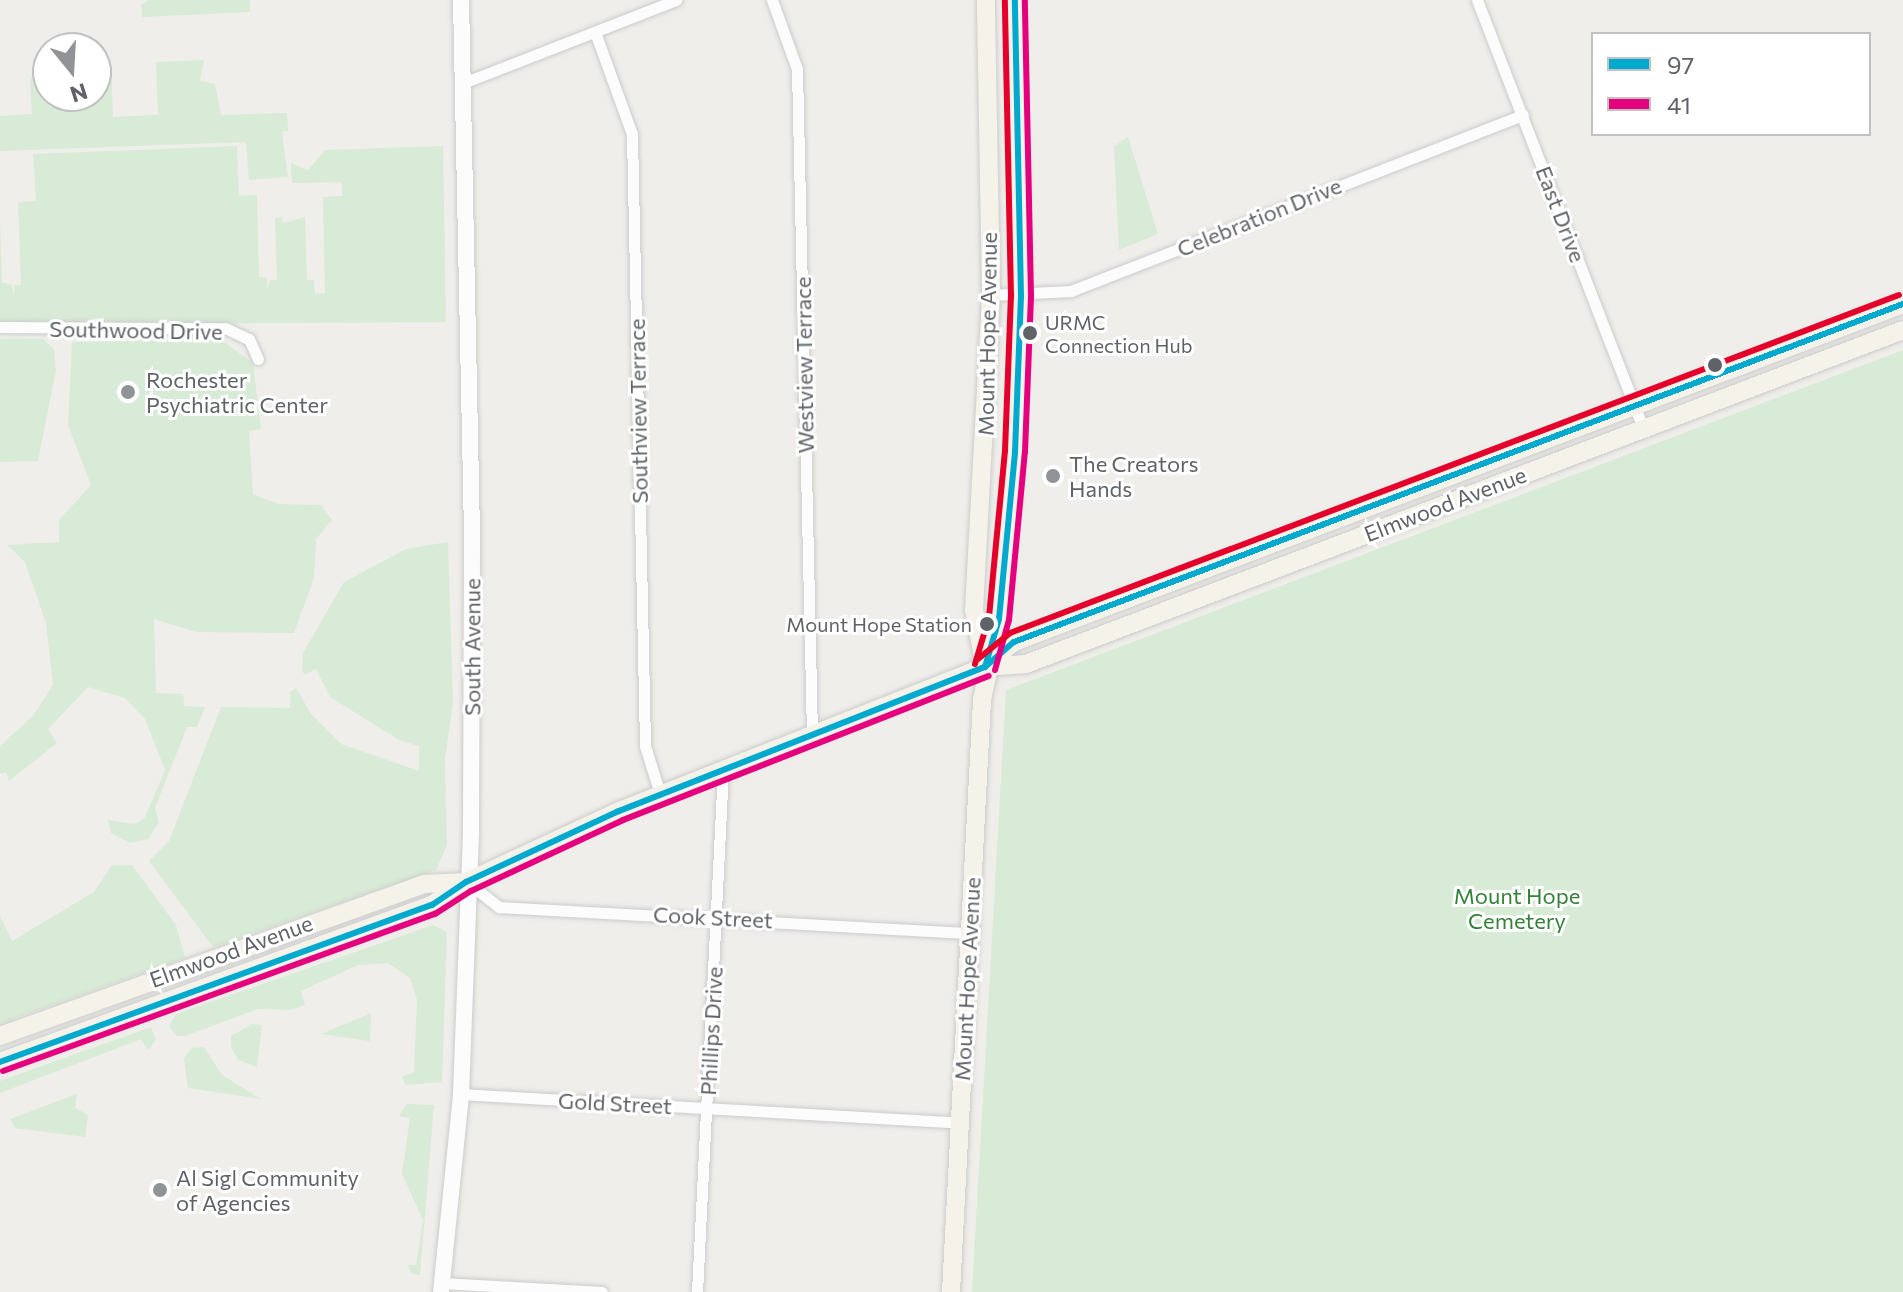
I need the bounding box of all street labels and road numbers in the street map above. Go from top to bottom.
street label: East Drive [1531,162,1591,266]
street label: Celebration Drive [1173,172,1345,262]
street label: Mount Hope Avenue [972,232,1002,436]
street label: Westview Terrace [789,276,819,454]
street label: Southwood Drive [49,315,223,345]
street label: Southview Terrace [623,318,653,504]
street label: Elmwood Avenue [1360,461,1530,547]
street label: South Avenue [459,578,485,716]
street label: Mount Hope Avenue [948,876,986,1082]
street label: Cook Street [653,901,773,933]
street label: Elmwood Avenue [146,909,316,993]
street label: Phillips Drive [694,966,728,1096]
street label: Gold Street [557,1087,673,1119]

